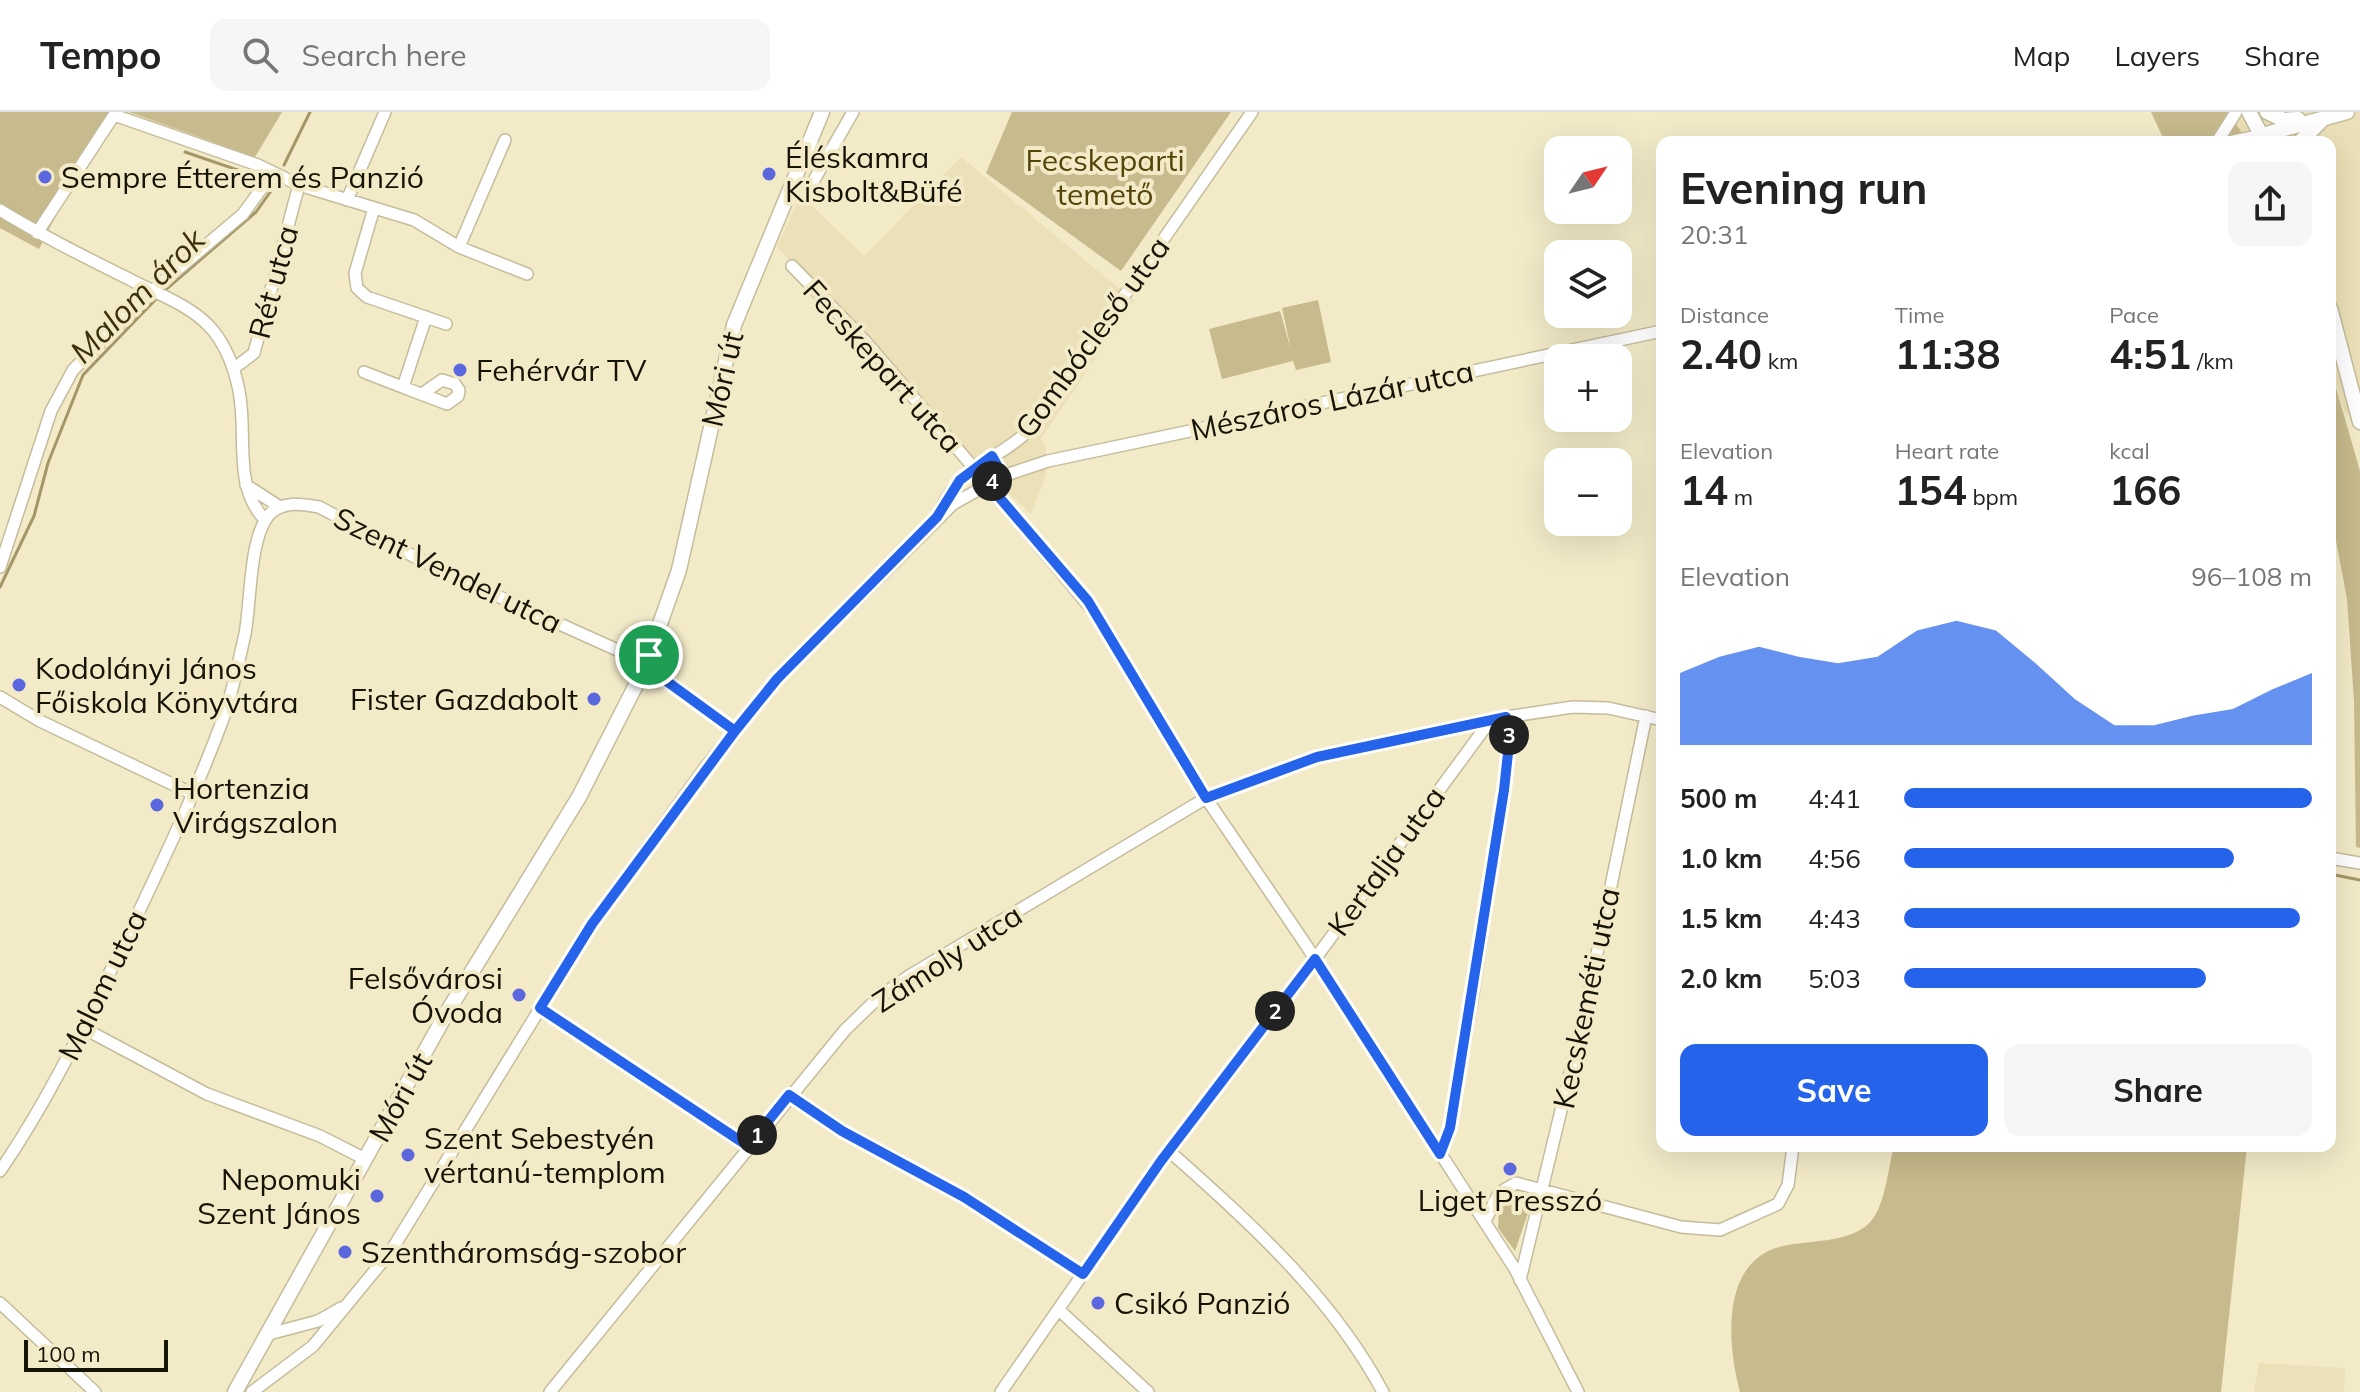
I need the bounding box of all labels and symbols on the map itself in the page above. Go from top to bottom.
north arrow [1544,136,1632,224]
place label: Éléskamra Kisbolt&Büfé [785,138,963,210]
park label: Fecskeparti temető [1025,141,1185,213]
place label: Sempre Étterem és Panzió [61,158,424,196]
marker: Éléskamra Kisbolt&Büfé [760,165,778,183]
marker: Sempre Étterem és Panzió [36,168,54,186]
water label: Malom árok [61,218,214,371]
street label: Rét utca [240,221,306,343]
street label: Gombócleső utca [1006,229,1178,445]
street label: Fecskepart utca [795,271,971,461]
street label: Móri út [693,328,751,430]
place label: Fehérvár TV [476,351,646,389]
street label: Mészáros Lázár utca [1187,351,1477,449]
marker: Fehérvár TV [451,361,469,379]
pin: 4 [972,461,1012,501]
street label: Szent Vendel utca [328,498,568,642]
pin [615,621,683,689]
place label: Kodolányi János Főiskola Könyvtára [35,649,299,721]
marker: Kodolányi János Főiskola Könyvtára [10,676,28,694]
place label: Fister Gazdabolt [350,680,578,718]
marker: Fister Gazdabolt [585,690,603,708]
pin: 3 [1489,715,1529,755]
place label: Hortenzia Virágszalon [173,769,338,841]
street label: Kertalja utca [1319,779,1453,943]
marker: Hortenzia Virágszalon [148,796,166,814]
street label: Kecskeméti utca [1544,884,1628,1112]
street label: Zámoly utca [865,896,1029,1020]
street label: Malom utca [49,904,155,1066]
place label: Felsővárosi Óvoda [348,959,503,1031]
marker: Felsővárosi Óvoda [510,986,528,1004]
pin: 2 [1255,991,1295,1031]
street label: Móri út [360,1046,440,1148]
pin: 1 [737,1115,777,1155]
place label: Szent Sebestyén vértanú-templom [424,1119,666,1191]
marker: Szent Sebestyén vértanú-templom [399,1146,417,1164]
place label: Nepomuki Szent János [197,1160,361,1232]
marker: Liget Presszó [1501,1160,1519,1178]
place label: Liget Presszó [1418,1181,1602,1219]
marker: Nepomuki Szent János [368,1187,386,1205]
place label: Szentháromság-szobor [361,1233,686,1271]
marker: Szentháromság-szobor [336,1243,354,1261]
place label: Csikó Panzió [1114,1284,1291,1322]
marker: Csikó Panzió [1089,1294,1107,1312]
scale bar [24,1336,168,1372]

